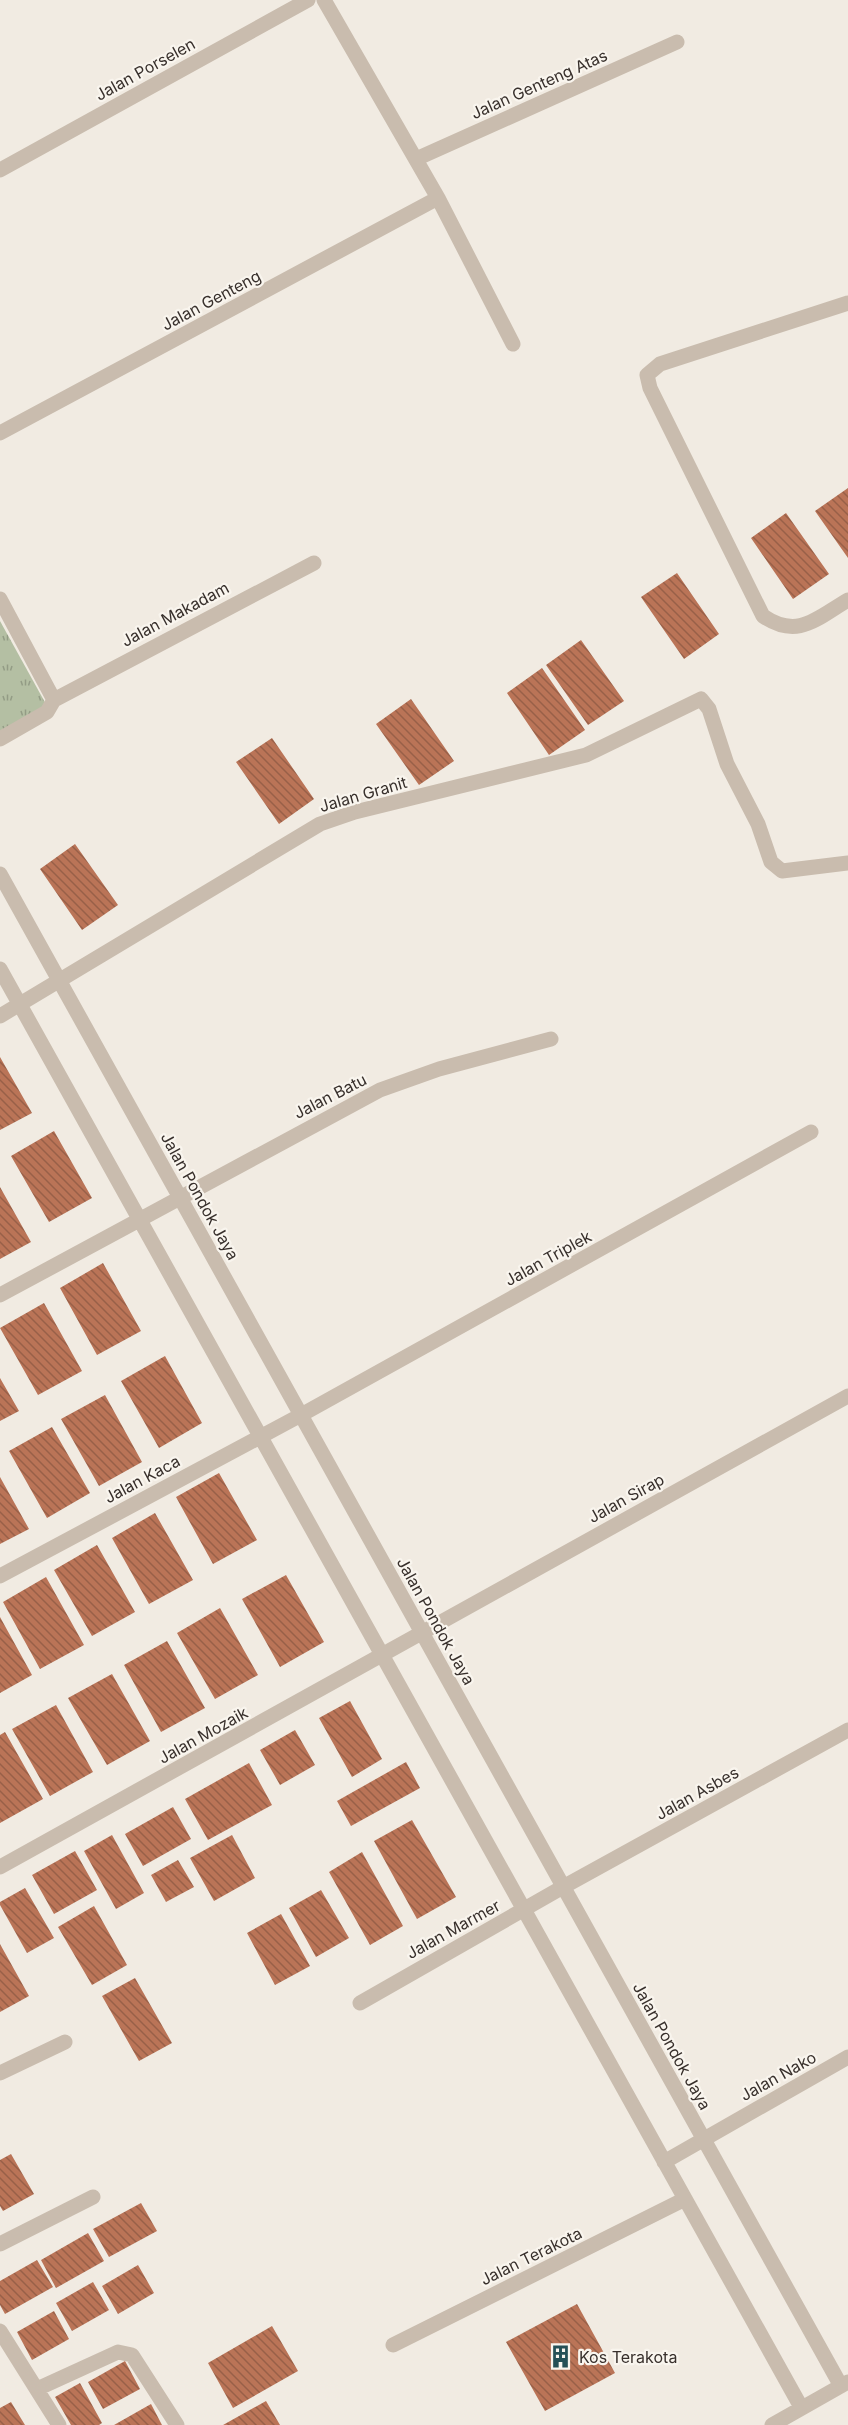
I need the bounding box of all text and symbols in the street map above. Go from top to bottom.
street label: Jalan Porselen [92,33,198,105]
street label: Jalan Genteng Atas [468,45,610,123]
street label: Jalan Genteng [158,266,264,334]
street label: Jalan Makadam [118,577,232,651]
street label: Jalan Granit [317,772,409,816]
street label: Jalan Batu [290,1069,370,1123]
street label: Jalan Pondok Jaya [157,1129,243,1263]
street label: Jalan Triplek [501,1226,595,1290]
street label: Jalan Kaca [101,1451,183,1507]
street label: Jalan Sirap [584,1469,668,1527]
street label: Jalan Pondok Jaya [393,1554,479,1688]
street label: Jalan Mozaik [155,1702,251,1768]
street label: Jalan Asbes [652,1762,742,1824]
street label: Jalan Marmer [403,1895,503,1963]
street label: Jalan Pondok Jaya [629,1979,715,2113]
street label: Jalan Nako [736,2047,820,2105]
street label: Jalan Terakota [477,2223,585,2289]
building icon: Kos Terakota [548,2344,574,2370]
place label: Kos Terakota [579,2347,677,2367]

